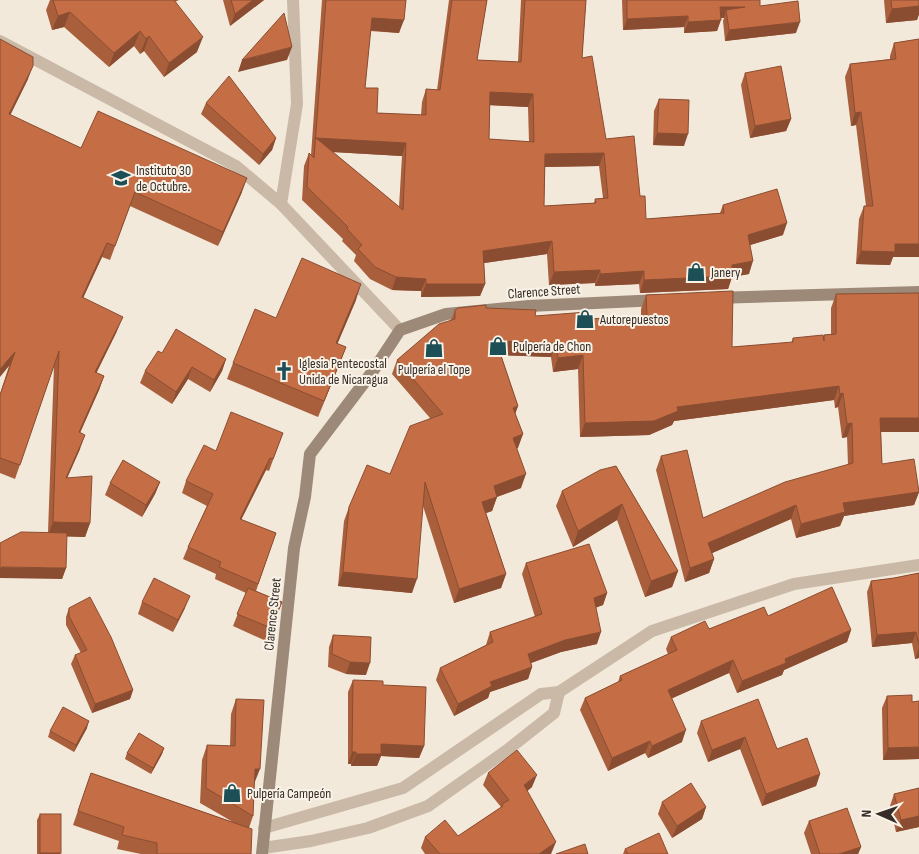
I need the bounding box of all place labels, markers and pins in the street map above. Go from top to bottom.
place label: Instituto 30 de Octubre. [136,162,191,195]
school or university icon: Instituto 30 de Octubre. [110,167,132,189]
shop icon: Janery [685,261,707,283]
place label: Janery [710,264,741,281]
shop icon: Autorepuestos [574,308,596,330]
place label: Autorepuestos [599,311,669,328]
shop icon: Pulpería de Chon [487,335,509,357]
shop icon: Pulpería el Tope [423,337,445,359]
place label: Pulpería de Chon [513,338,591,355]
place label: Iglesia Pentecostal Unida de Nicaragua [299,355,388,388]
church icon: Iglesia Pentecostal Unida de Nicaragua [273,360,295,382]
place label: Pulpería el Tope [398,361,470,378]
shop icon: Pulpería Campeón [221,782,243,804]
place label: Pulpería Campeón [247,785,331,802]

